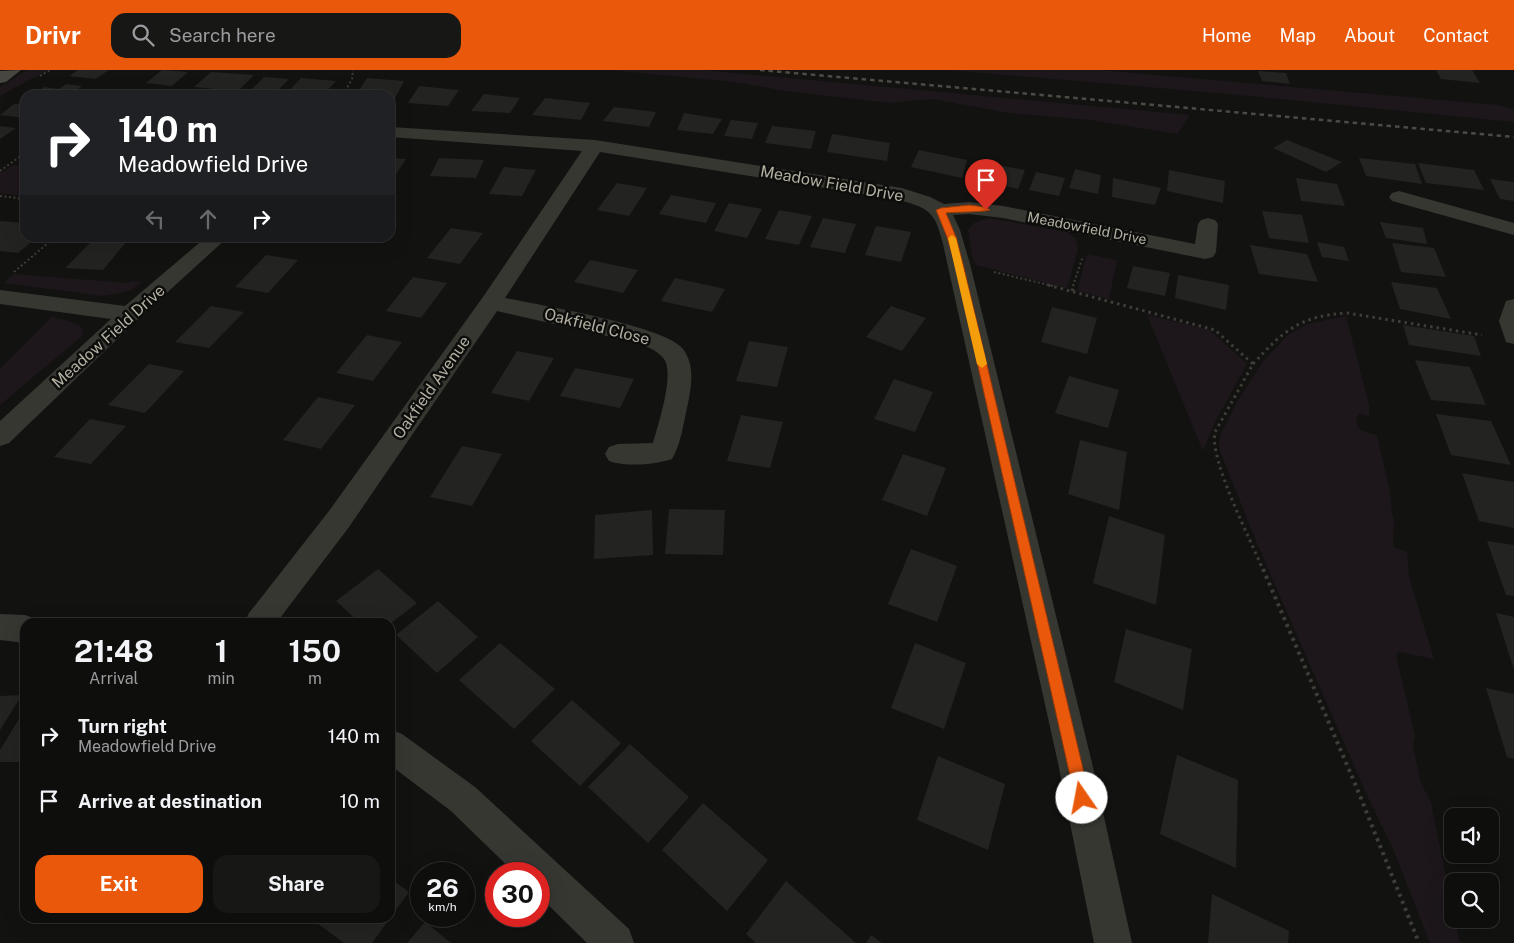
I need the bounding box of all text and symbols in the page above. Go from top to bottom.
search box [111,13,461,58]
text: Drivr [25,21,81,49]
icon: search [129,21,157,49]
text: Search here [169,24,276,46]
text: Home [1202,25,1252,46]
text: Map [1280,25,1316,46]
text: About [1344,25,1395,46]
text: Contact [1423,25,1489,46]
text: 140 m [118,109,218,150]
icon: right [35,110,100,175]
text: Meadowfield Drive [118,151,308,177]
pin [965,159,1007,210]
street label: Meadow Field Drive [759,162,905,205]
icon: arrive [972,166,1000,194]
icon: left [141,205,169,233]
icon: ahead [194,205,222,233]
icon: right [247,205,275,233]
street label: Meadowfield Drive [1026,209,1148,247]
street label: Meadow Field Drive [48,281,169,392]
street label: Oakfield Close [542,304,652,349]
street label: Oakfield Avenue [389,332,474,442]
text: 21:48 [74,633,154,669]
text: 1 [215,633,228,669]
text: 150 [289,633,341,669]
text: Arrival [89,669,138,688]
text: min [208,669,235,688]
text: m [308,669,322,688]
text: Turn right [78,715,167,737]
icon: right [35,722,63,750]
text: 140 m [328,725,380,747]
text: Meadowfield Drive [78,737,216,756]
position arrow [1055,771,1107,823]
icon: arrive [35,787,63,815]
text: Arrive at destination [78,790,262,812]
text: 10 m [340,790,380,812]
map controls [1444,808,1499,928]
button: sound [1444,808,1499,863]
button: Exit [35,855,203,913]
button: Share [213,855,380,913]
speed limit sign: 30 [485,862,550,927]
text: 26 [426,873,459,903]
button: search [1444,873,1499,928]
text: km/h [428,900,457,914]

